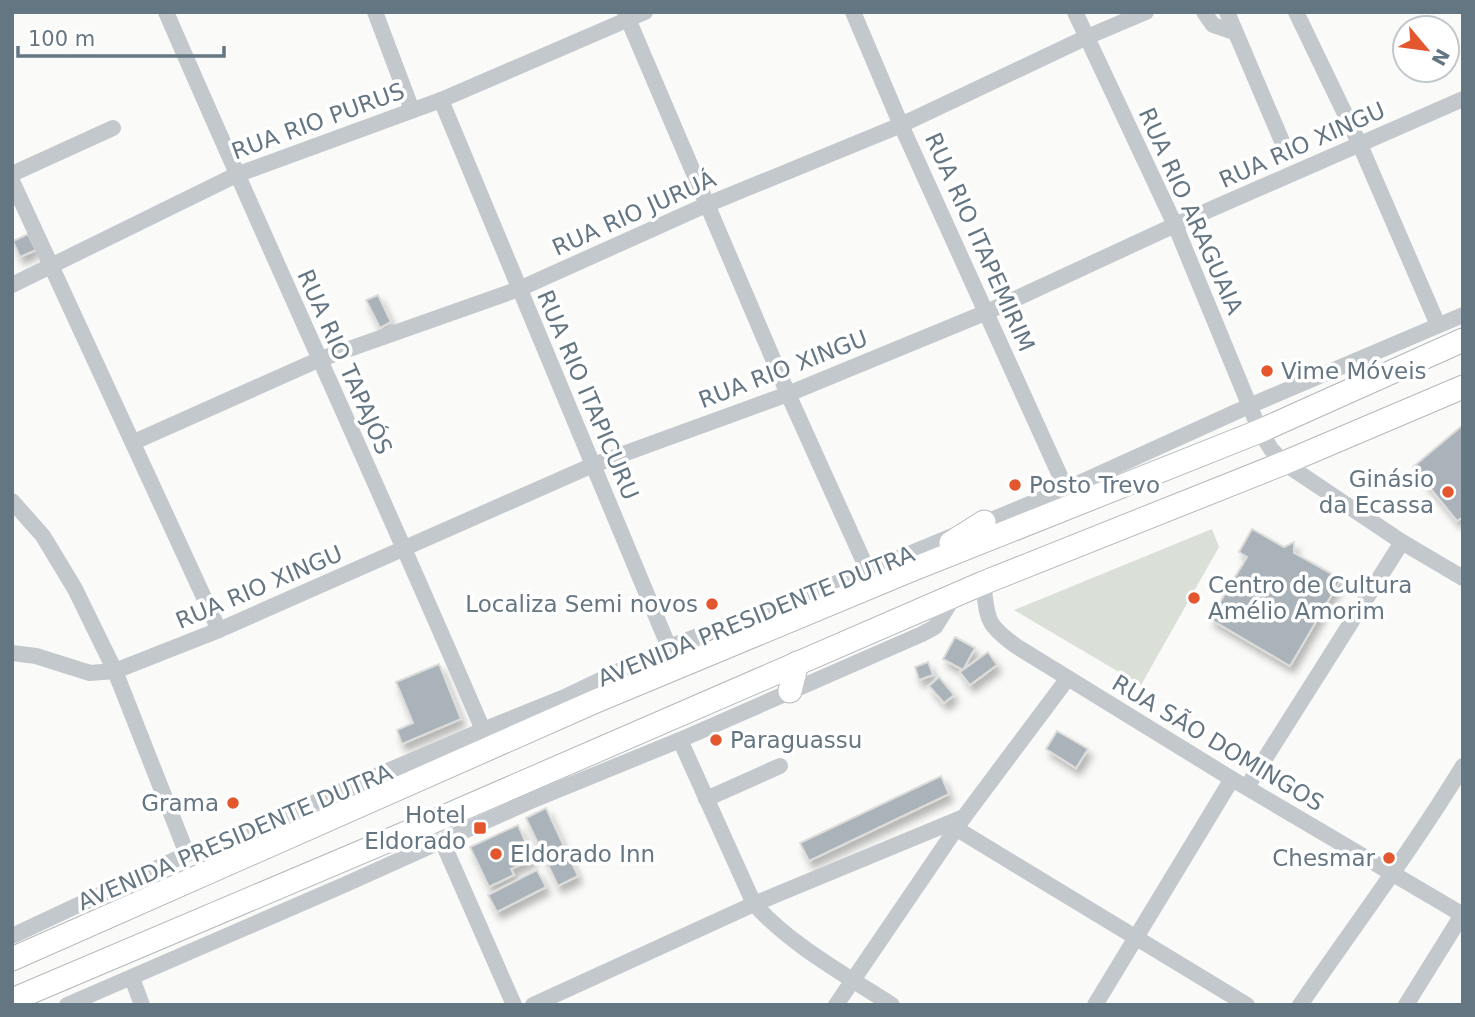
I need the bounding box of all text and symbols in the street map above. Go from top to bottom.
scale bar [18,14,224,58]
north arrow [1391,14,1461,84]
text: 100 m [28,27,95,51]
text: N [1427,45,1454,70]
street label: RUA RIO PURUS [228,78,408,164]
street label: RUA RIO XINGU [1215,97,1389,193]
street label: RUA RIO ARAGUAIA [1134,104,1248,318]
street label: RUA RIO ITAPEMIRIM [920,129,1040,355]
street label: RUA RIO JURUÁ [548,164,720,261]
street label: RUA RIO TAPAJÓS [293,265,398,458]
street label: RUA RIO ITAPICURU [532,286,644,504]
street label: RUA RIO XINGU [695,325,871,413]
place label: Vime Móveis [1281,358,1427,384]
marker: Vime Móveis [1259,363,1275,379]
place label: Ginásio da Ecassa [1319,466,1434,518]
place label: Posto Trevo [1029,472,1160,498]
marker: Posto Trevo [1007,477,1023,493]
marker: Ginásio da Ecassa [1440,484,1456,500]
street label: RUA RIO XINGU [172,540,346,634]
street label: AVENIDA PRESIDENTE DUTRA [594,540,918,692]
place label: Centro de Cultura Amélio Amorim [1208,572,1412,624]
marker: Centro de Cultura Amélio Amorim [1186,590,1202,606]
place label: Localiza Semi novos [465,591,698,617]
marker: Localiza Semi novos [704,596,720,612]
street label: RUA SÃO DOMINGOS [1108,669,1329,816]
place label: Paraguassu [730,727,862,753]
marker: Paraguassu [708,732,724,748]
street label: AVENIDA PRESIDENTE DUTRA [74,759,397,915]
place label: Grama [141,790,219,816]
marker: Grama [225,795,241,811]
place label: Hotel Eldorado [364,802,466,854]
marker: Hotel Eldorado [472,820,488,836]
place label: Eldorado Inn [510,841,655,867]
place label: Chesmar [1272,845,1376,871]
marker: Eldorado Inn [488,846,504,862]
marker: Chesmar [1381,850,1397,866]

